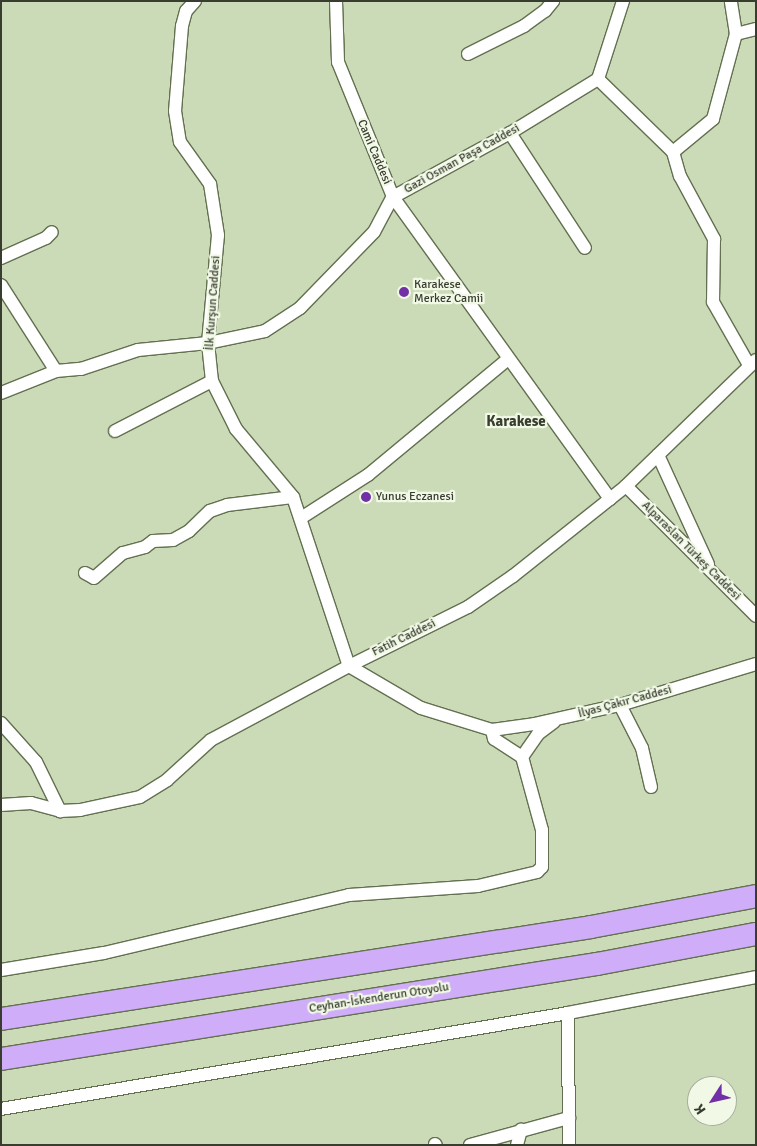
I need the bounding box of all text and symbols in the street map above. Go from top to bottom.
street label: Cami Caddesi [354,117,394,187]
street label: Gazi Osman Paşa Caddesi [402,121,522,197]
street label: İlk Kurşun Caddesi [203,255,223,351]
place label: Karakese Merkez Camii [414,278,483,306]
marker: Karakese Merkez Camii [398,286,410,298]
district label: Karakese [486,413,546,431]
place label: Yunus Eczanesi [376,490,454,504]
marker: Yunus Eczanesi [360,491,372,503]
street label: Alparaslan Türkeş Caddesi [638,498,744,604]
street label: Fatih Caddesi [370,616,438,660]
street label: İlyas Çakır Caddesi [577,683,673,721]
street label: Ceyhan-İskenderun Otoyolu [308,980,450,1016]
north arrow [687,1076,737,1126]
text: K [691,1101,710,1118]

